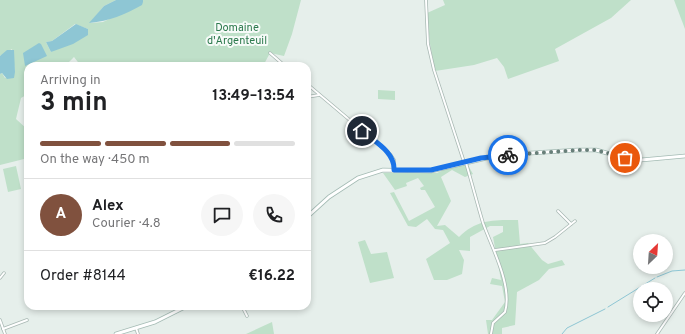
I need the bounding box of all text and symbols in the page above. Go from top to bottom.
park label: Domaine d'Argenteuil [207,21,267,48]
text: Arriving in [40,73,101,89]
text: 3 min [40,87,108,120]
text: 13:49–13:54 [212,87,295,106]
pin [345,114,379,148]
icon: home [351,120,373,142]
courier [488,135,528,175]
pin [608,141,642,175]
icon: bike [497,144,519,166]
icon: bag [614,147,636,169]
text: On the way · 450 m [40,152,150,168]
button: chat [201,194,243,236]
button: phone [253,194,295,236]
text: Alex [92,197,124,216]
text: A [56,205,66,224]
text: Courier · 4.8 [92,216,161,232]
north arrow [633,234,673,274]
map controls [633,234,673,322]
text: Order #8144 [40,267,126,286]
text: €16.22 [248,267,295,286]
button: locate [633,282,673,322]

